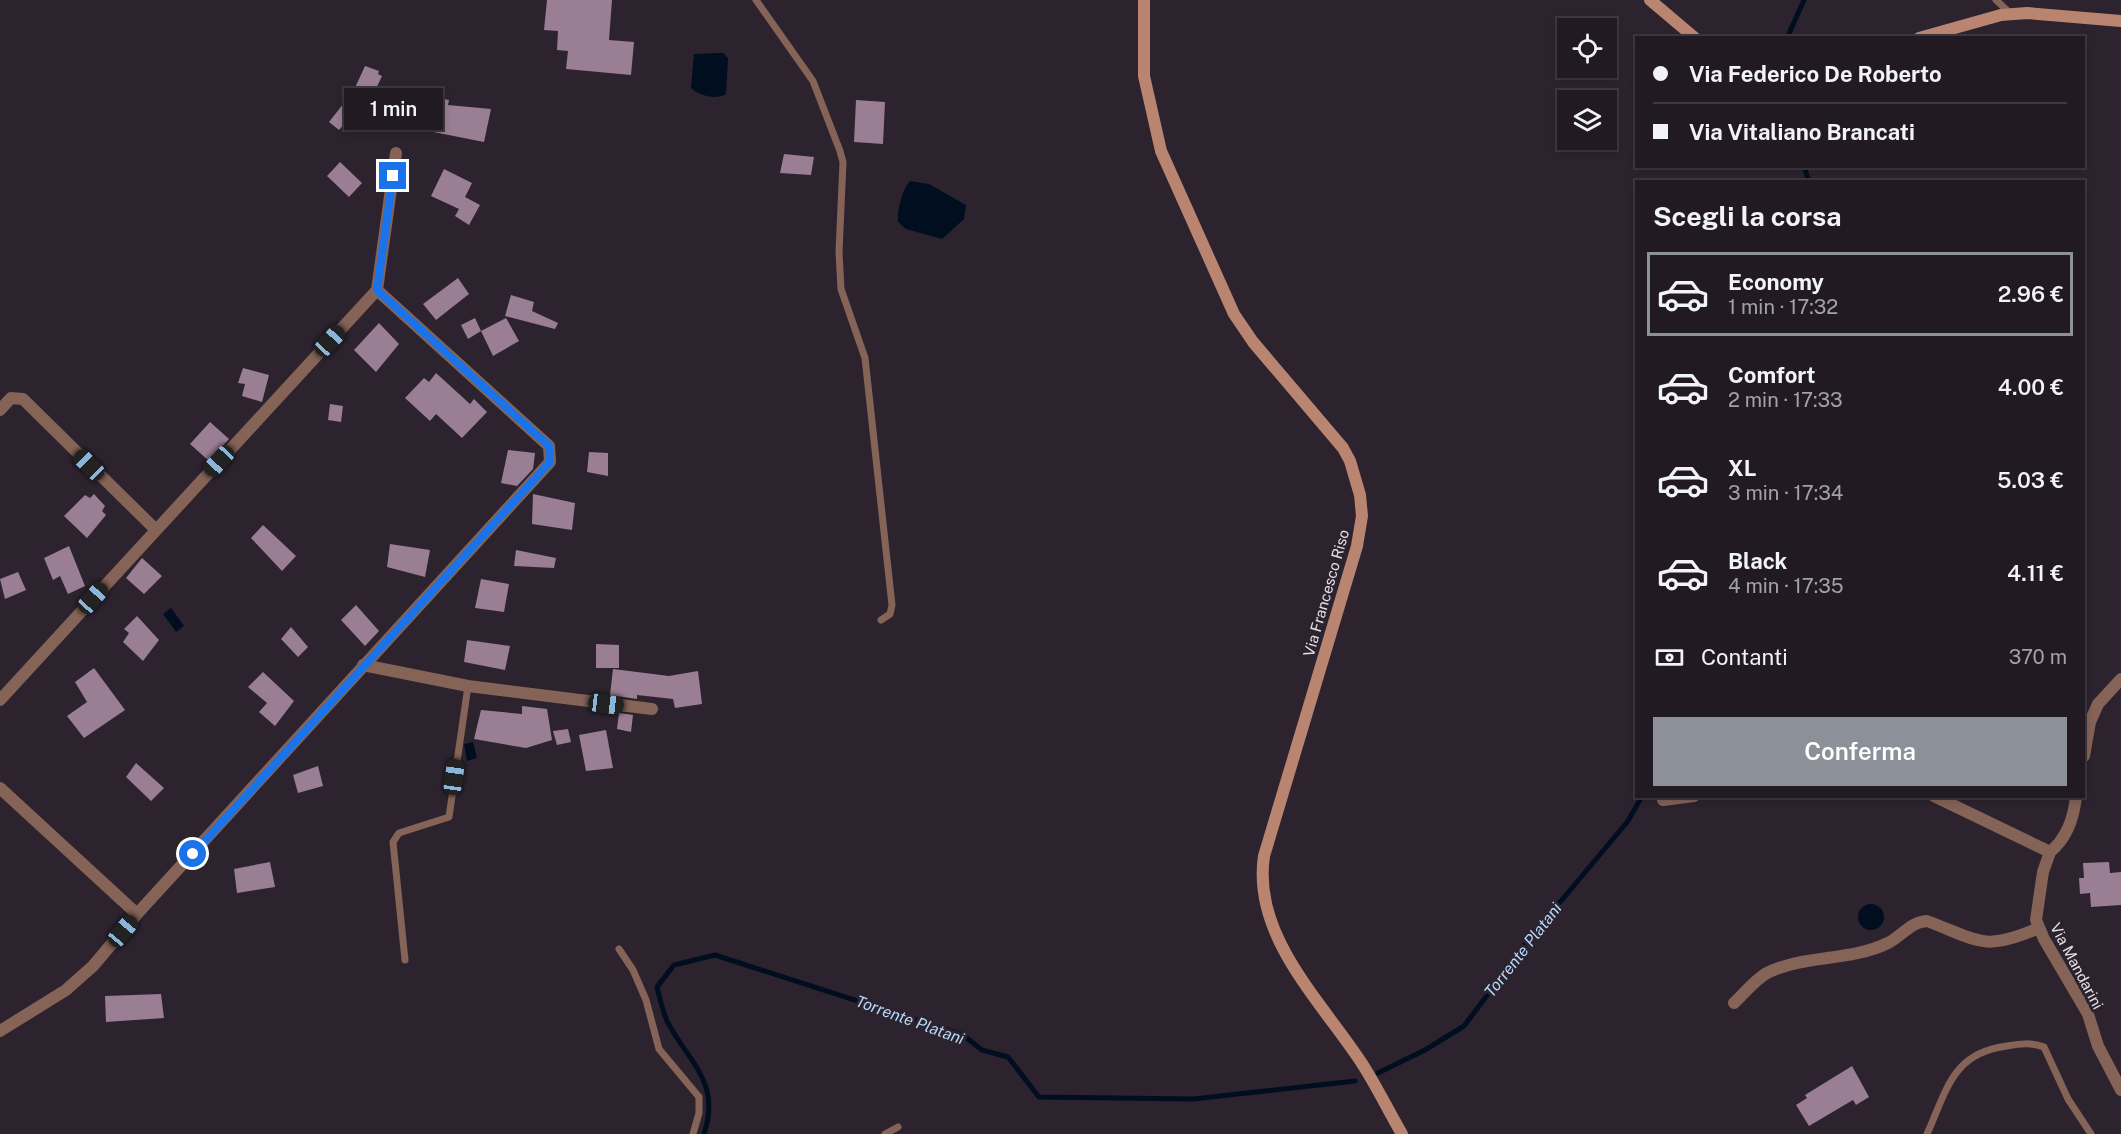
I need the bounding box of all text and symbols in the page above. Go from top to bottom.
map controls [1557,18,1617,150]
button: locate [1557,18,1617,78]
text: Via Federico De Roberto [1689,61,1942,87]
callout: 1 min [344,89,442,131]
button: layers [1557,90,1617,150]
text: 1 min [370,97,417,121]
text: Via Vitaliano Brancati [1689,119,1915,145]
route end [379,162,406,189]
text: Scegli la corsa [1653,200,1842,232]
icon: car [1656,267,1710,321]
text: Economy [1728,269,1824,295]
text: 2.96 € [1998,281,2064,307]
text: 1 min · 17:32 [1728,295,1838,319]
car [311,322,349,360]
icon: car [1656,360,1710,414]
text: Comfort [1728,362,1815,388]
text: 4.00 € [1998,374,2064,400]
text: 2 min · 17:33 [1728,388,1843,412]
car [200,442,238,480]
car [70,446,108,484]
icon: car [1656,453,1710,507]
text: XL [1728,455,1756,481]
text: 5.03 € [1997,467,2064,493]
text: 3 min · 17:34 [1728,481,1843,505]
street label: Via Francesco Riso [1300,528,1352,658]
icon: car [1656,546,1710,600]
text: Black [1728,548,1787,574]
text: 4.11 € [2007,560,2064,586]
text: 4 min · 17:35 [1728,574,1844,598]
car [74,579,112,617]
icon: cash [1653,641,1686,674]
text: Contanti [1701,644,1788,670]
text: 370 m [2009,645,2067,669]
car [587,693,625,715]
button: Conferma [1653,717,2067,786]
car [443,758,465,796]
route start [179,840,206,867]
water label: Torrente Platani [1480,899,1566,1001]
car [105,911,141,951]
street label: Via Mandarini [2047,920,2107,1012]
water label: Torrente Platani [853,992,967,1048]

